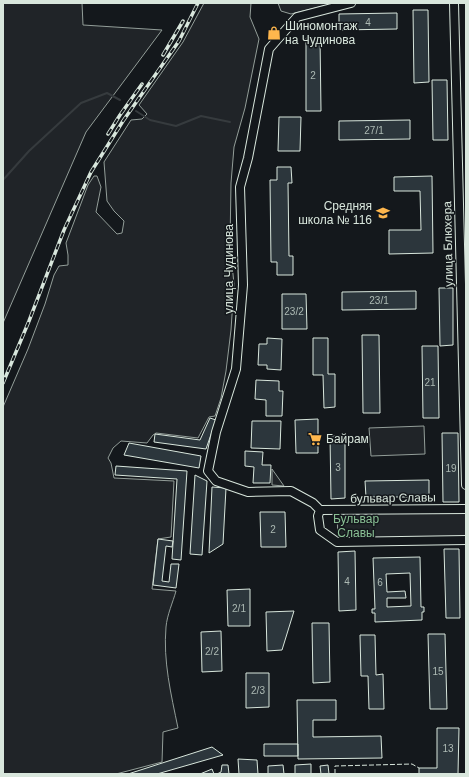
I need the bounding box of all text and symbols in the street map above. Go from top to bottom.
house number: 4 [365,17,371,28]
place label: Шиномонтаж на Чудинова [285,19,358,47]
shop icon: Шиномонтаж на Чудинова [266,25,282,41]
house number: 2 [310,70,316,81]
house number: 27/1 [364,125,384,136]
place label: Средняя школа № 116 [298,199,372,227]
street label: улица Блюхера [440,201,456,287]
school or university icon: Средняя школа № 116 [375,205,391,221]
street label: улица Чудинова [222,224,236,314]
house number: 23/1 [369,295,389,306]
house number: 23/2 [284,306,304,317]
house number: 21 [424,377,436,388]
supermarket icon: Байрам [307,431,323,447]
place label: Байрам [326,432,369,446]
house number: 3 [335,462,341,473]
house number: 19 [445,463,457,474]
street label: бульвар Славы [350,490,436,506]
park label: Бульвар Славы [333,512,379,540]
house number: 2 [270,524,276,535]
house number: 4 [344,576,350,587]
house number: 6 [377,577,383,588]
house number: 2/1 [232,603,246,614]
house number: 2/2 [205,646,219,657]
house number: 15 [432,666,444,677]
house number: 2/3 [251,685,265,696]
house number: 13 [442,743,454,754]

